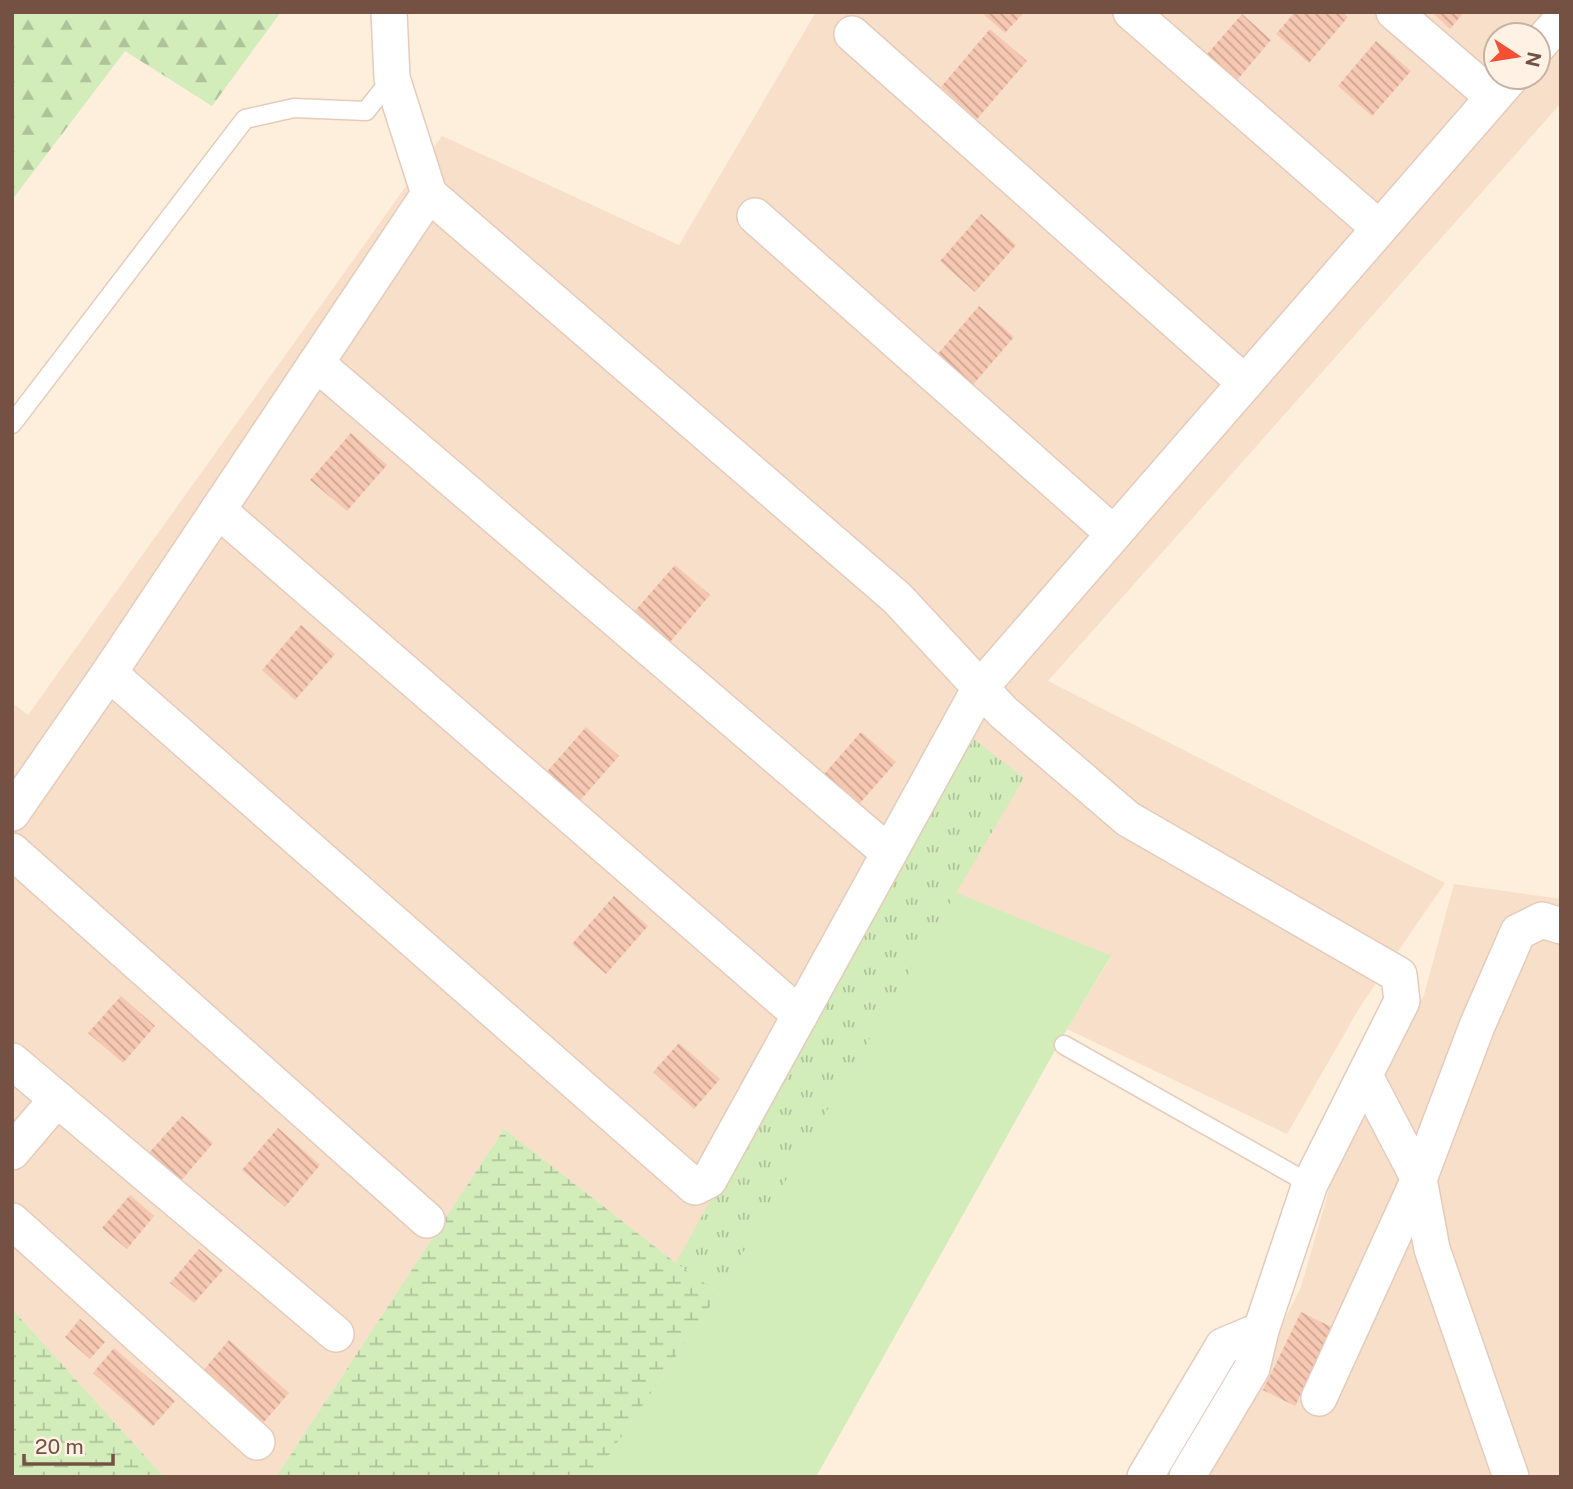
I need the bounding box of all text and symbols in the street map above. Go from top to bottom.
north arrow [1482,21,1552,91]
text: N [1521,50,1546,69]
scale bar [24,1422,114,1466]
text: 20 m [35,1434,84,1459]

